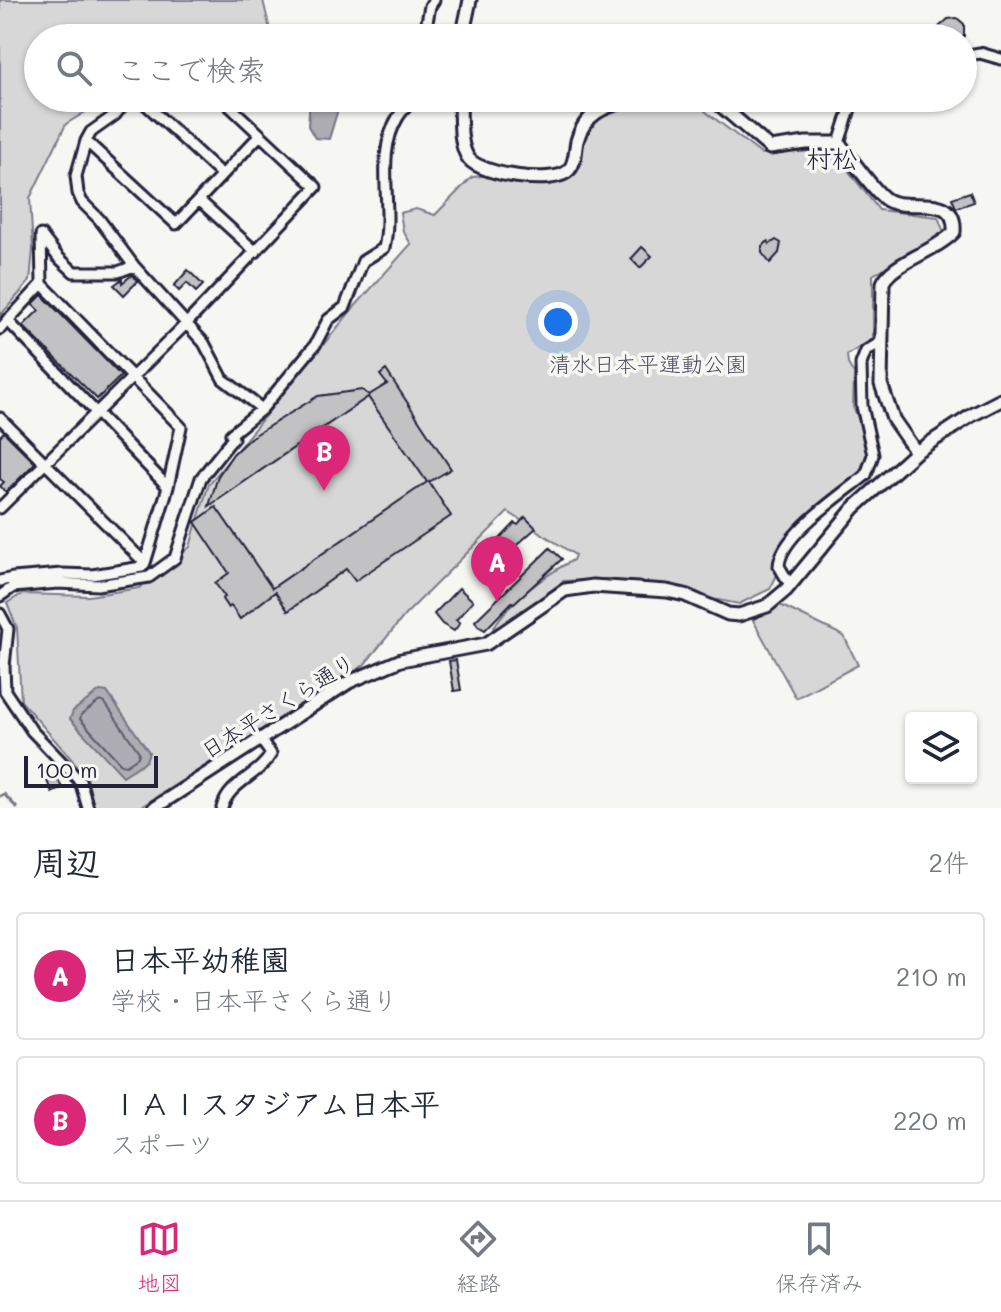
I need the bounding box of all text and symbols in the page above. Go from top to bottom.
search box [24,24,977,112]
icon: search [52,46,96,90]
text: ここで検索 [116,49,266,89]
district label: 村松 [806,141,858,175]
your location [538,302,578,342]
park label: 清水日本平運動公園 [549,349,747,378]
pin: B [298,425,350,491]
pin: A [471,536,523,602]
street label: 日本平さくら通り [195,647,360,765]
map controls [905,712,977,784]
button: layers [905,712,977,784]
scale bar [24,752,158,788]
text: 100 m [36,755,98,784]
text: 周辺 [32,839,100,884]
text: 2件 [929,845,969,879]
text: 日本平幼稚園 [110,939,290,979]
text: A [51,959,69,993]
text: 210 m [896,959,967,993]
text: 学校 · 日本平さくら通り [110,983,398,1017]
text: ＩＡＩスタジアム日本平 [110,1083,440,1123]
text: B [51,1103,69,1137]
text: 220 m [893,1103,967,1137]
text: スポーツ [110,1127,213,1161]
tab: 地図 [137,1217,182,1297]
tab: 経路 [456,1217,501,1297]
tab: 保存済み [775,1217,864,1297]

